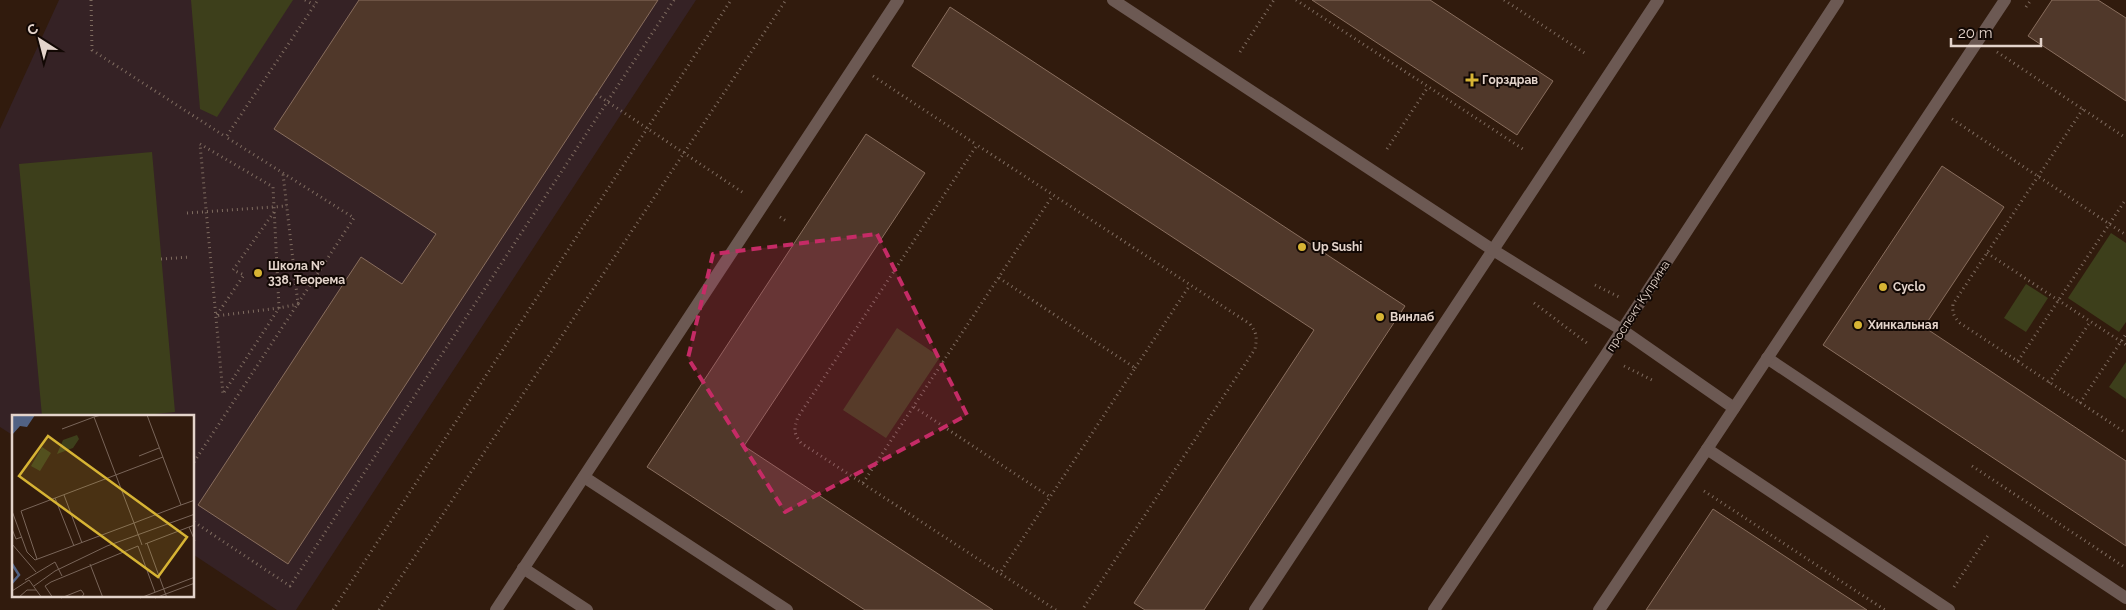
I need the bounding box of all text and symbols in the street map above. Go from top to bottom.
north arrow [15,15,65,65]
scale bar [1951,15,2041,47]
text: С [24,20,41,39]
text: 20 m [1958,24,1993,42]
place label: Горздрав [1482,73,1538,87]
marker: Горздрав [1466,74,1478,86]
place label: Up Sushi [1312,240,1362,254]
marker: Up Sushi [1296,241,1308,253]
street label: проспект Куприна [1603,258,1673,354]
place label: Школа № 338, Теорема [268,259,345,287]
marker: Школа № 338, Теорема [252,267,264,279]
place label: Cyclo [1893,280,1925,294]
marker: Cyclo [1877,281,1889,293]
place label: Винлаб [1390,310,1435,324]
marker: Винлаб [1374,311,1386,323]
place label: Хинкальная [1867,318,1938,332]
marker: Хинкальная [1852,319,1864,331]
inset map [12,415,195,598]

